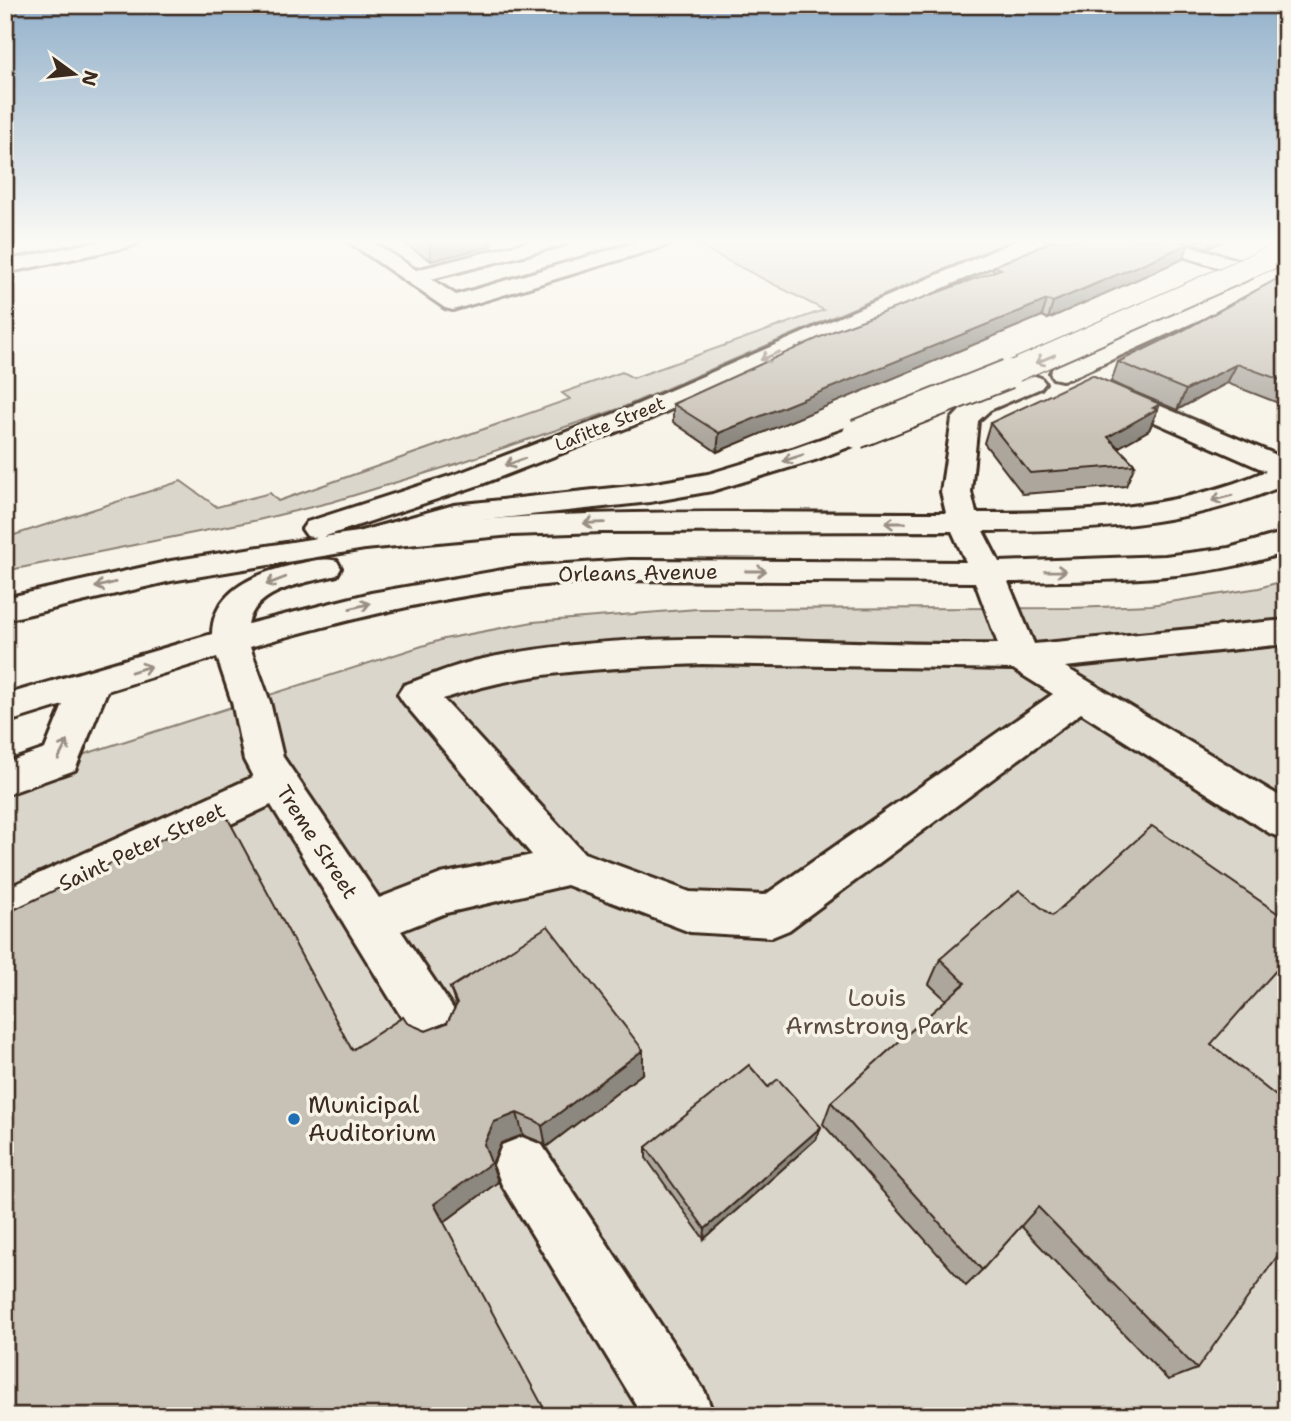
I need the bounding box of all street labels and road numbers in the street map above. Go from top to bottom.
street label: Lafitte Street [551,391,669,457]
street label: Orleans Avenue [558,558,718,588]
street label: Treme Street [270,780,364,904]
street label: Saint Peter Street [54,796,230,898]

